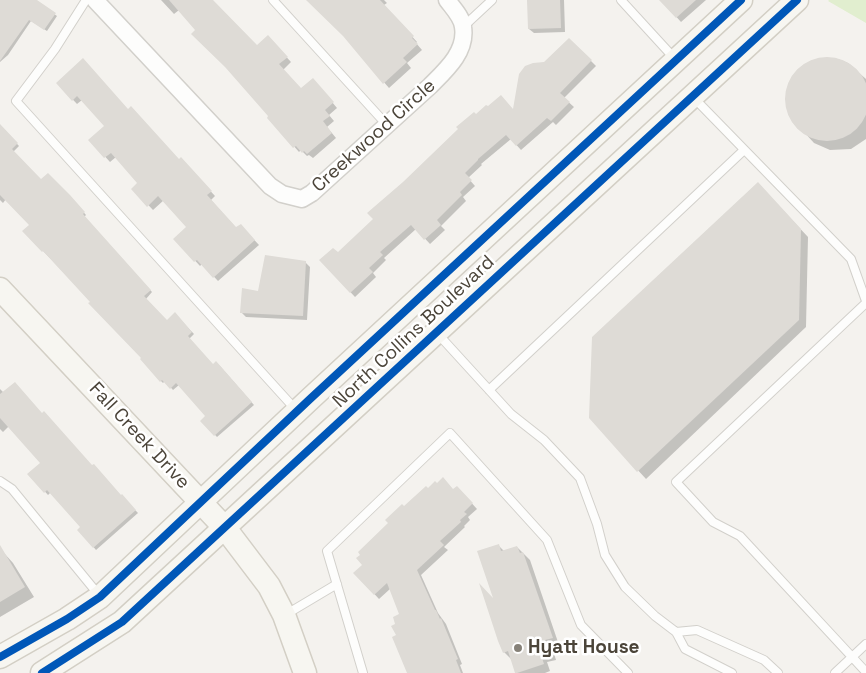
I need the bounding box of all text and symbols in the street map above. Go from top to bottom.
street label: Creekwood Circle [308,75,440,197]
street label: North Collins Boulevard [328,251,500,413]
street label: Fall Creek Drive [84,378,194,494]
place label: Hyatt House [528,637,640,659]
marker: Hyatt House [512,642,524,654]

